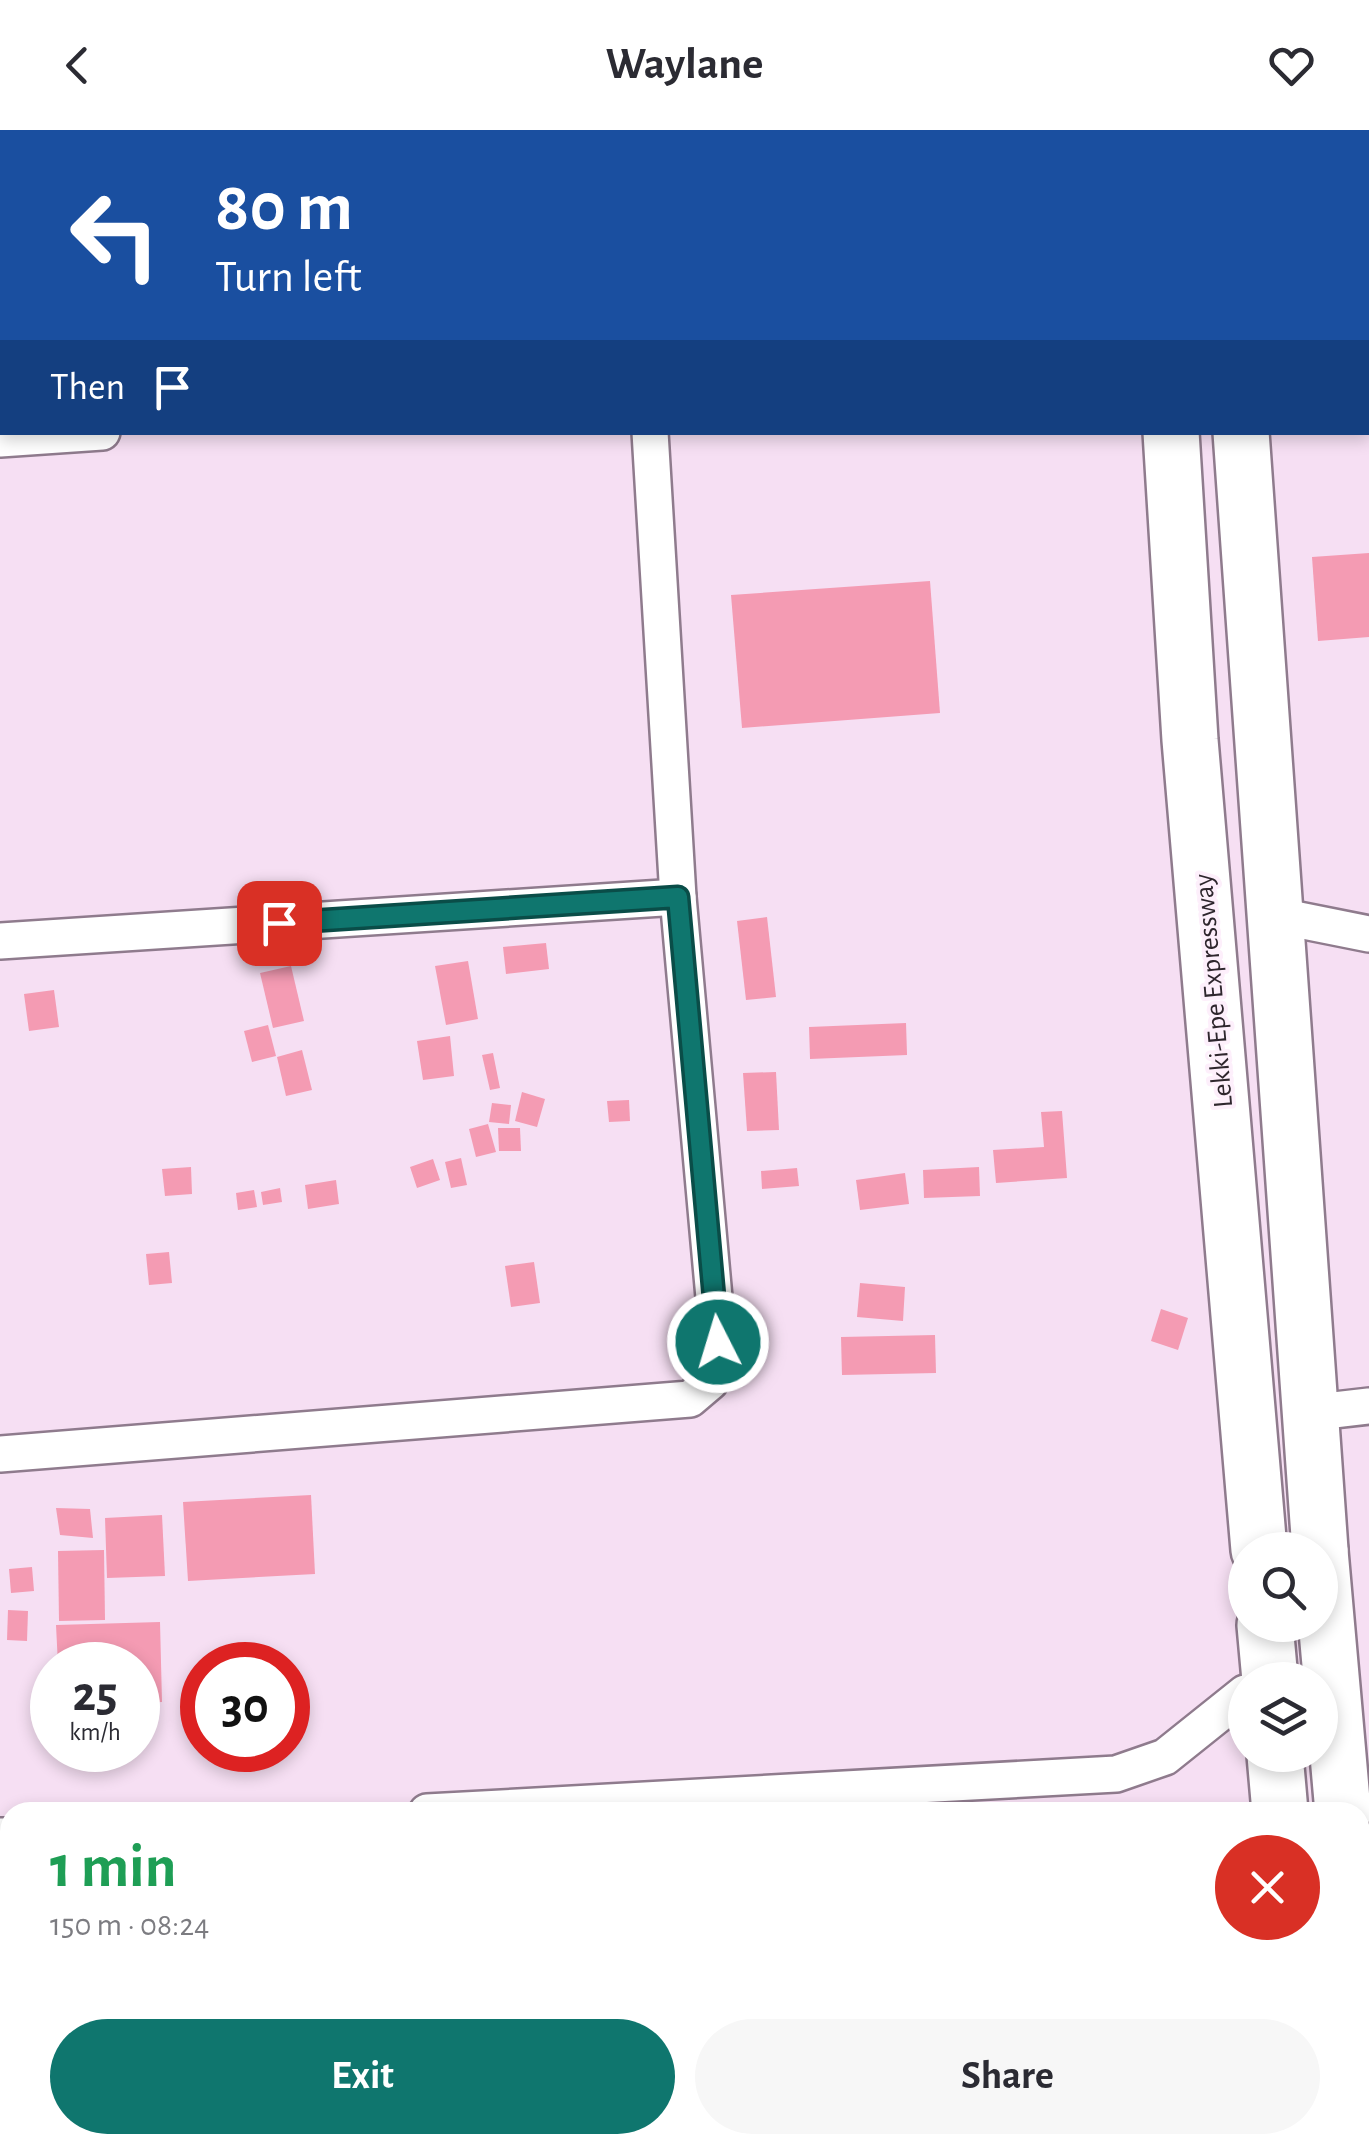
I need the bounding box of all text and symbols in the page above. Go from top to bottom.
icon: back [50,38,105,93]
icon: heart [1264,38,1319,93]
text: Waylane [606,42,763,87]
icon: left [50,170,180,300]
text: 80 m [215,173,353,243]
text: Turn left [215,255,362,300]
icon: arrive [145,360,200,415]
text: Then [50,369,125,407]
street label: Lekki-Epe Expressway [1190,873,1238,1109]
pin [237,881,322,966]
icon: arrive [252,896,307,951]
position arrow [666,1290,770,1394]
map controls [1228,1532,1338,1772]
button: search [1228,1532,1338,1642]
speed limit sign: 30 [180,1642,310,1772]
button: layers [1228,1662,1338,1772]
text: 25 [72,1670,118,1720]
text: km/h [69,1720,121,1745]
button: close [1215,1835,1320,1940]
text: 1 min [50,1838,176,1898]
text: 150 m · 08:24 [50,1909,209,1941]
button: Exit [50,2019,675,2134]
button: Share [695,2019,1320,2134]

